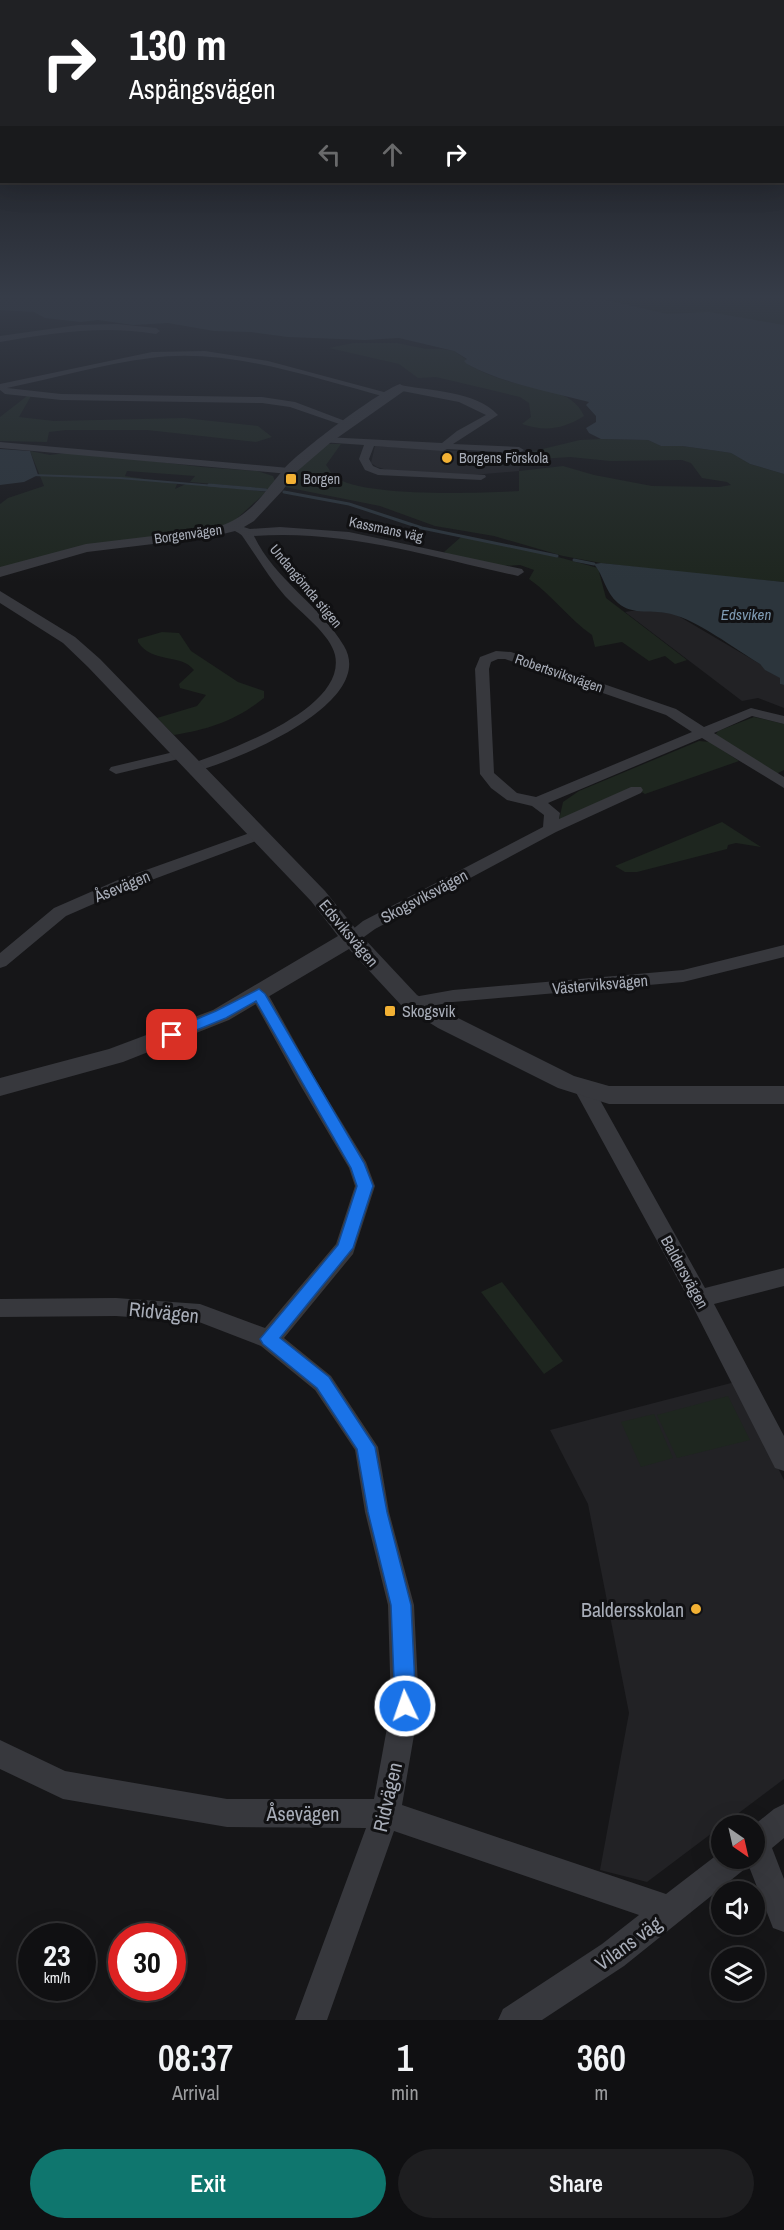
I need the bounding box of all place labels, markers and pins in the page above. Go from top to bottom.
place label: Borgens Förskola [459,449,549,467]
marker: Borgens Förskola [440,451,454,465]
place label: Borgen [303,470,340,488]
marker: Borgen [284,472,298,486]
place label: Skogsvik [402,1000,456,1022]
marker: Skogsvik [383,1004,397,1018]
pin [146,1009,197,1060]
place label: Baldersskolan [581,1596,684,1623]
marker: Baldersskolan [689,1602,703,1616]

